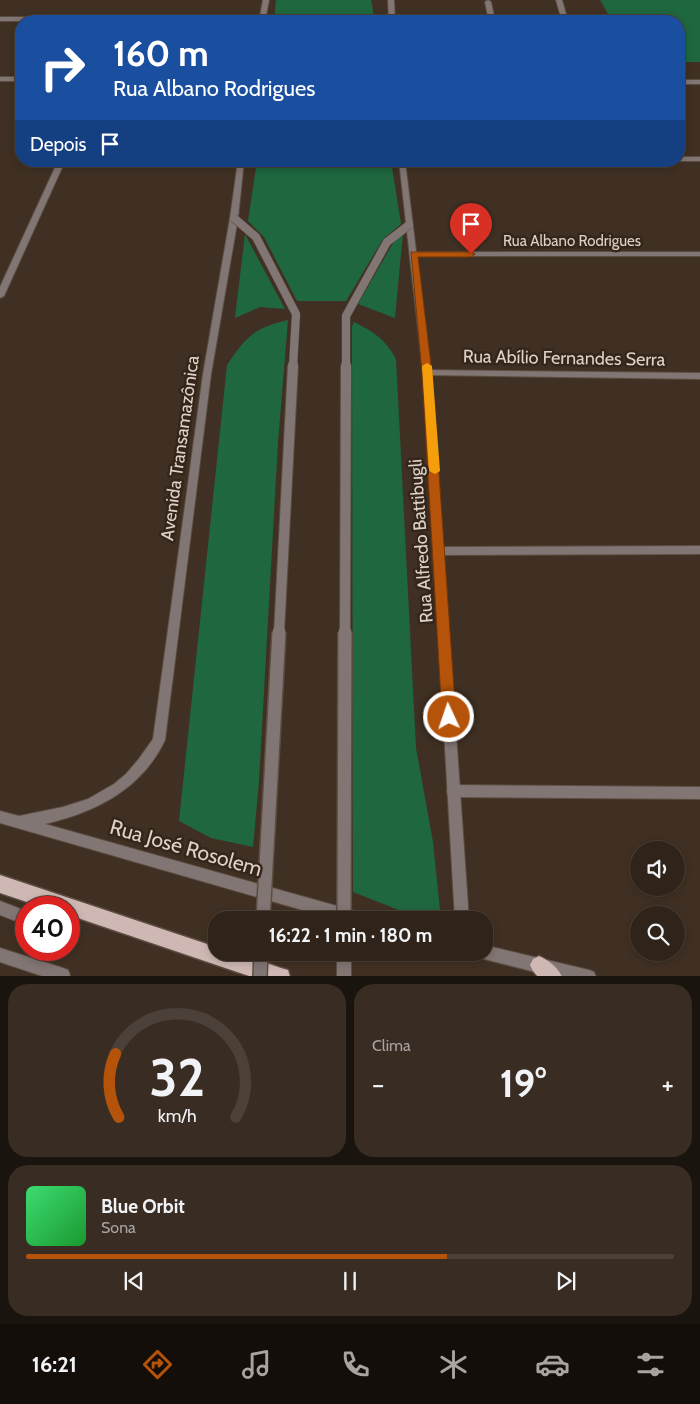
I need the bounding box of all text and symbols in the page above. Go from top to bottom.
text: 160 m [113,32,209,75]
icon: right [30,35,95,100]
text: Rua Albano Rodrigues [113,75,315,102]
icon: arrive [96,130,124,158]
text: Depois [30,133,86,156]
pin [450,203,492,254]
icon: arrive [457,210,485,238]
street label: Rua Albano Rodrigues [503,232,641,250]
street label: Rua Abílio Fernandes Serra [463,345,666,371]
street label: Avenida Transamazônica [156,354,204,542]
street label: Rua Alfredo Battibugli [404,458,438,624]
position arrow [422,690,474,742]
street label: Rua José Rosolem [107,814,265,881]
map controls [630,841,685,961]
button: sound [630,841,685,896]
speed limit sign: 40 [15,896,80,961]
button: search [630,906,685,961]
text: 16:22 · 1 min · 180 m [269,924,432,947]
text: Clima [372,1036,411,1055]
text: 32 [149,1046,205,1109]
text: 19° [500,1060,546,1107]
text: − [372,1067,384,1101]
text: + [662,1067,674,1101]
text: km/h [157,1105,197,1126]
text: Blue Orbit [101,1195,185,1218]
text: Sona [101,1218,136,1237]
icon: previous [120,1267,148,1295]
icon: pause [336,1267,364,1295]
icon: next [552,1267,580,1295]
icon: directions [140,1347,175,1382]
icon: music [239,1347,274,1382]
icon: phone [338,1347,373,1382]
icon: climate [436,1347,471,1382]
icon: car [535,1347,570,1382]
icon: filters [633,1347,668,1382]
text: 16:21 [32,1351,77,1378]

